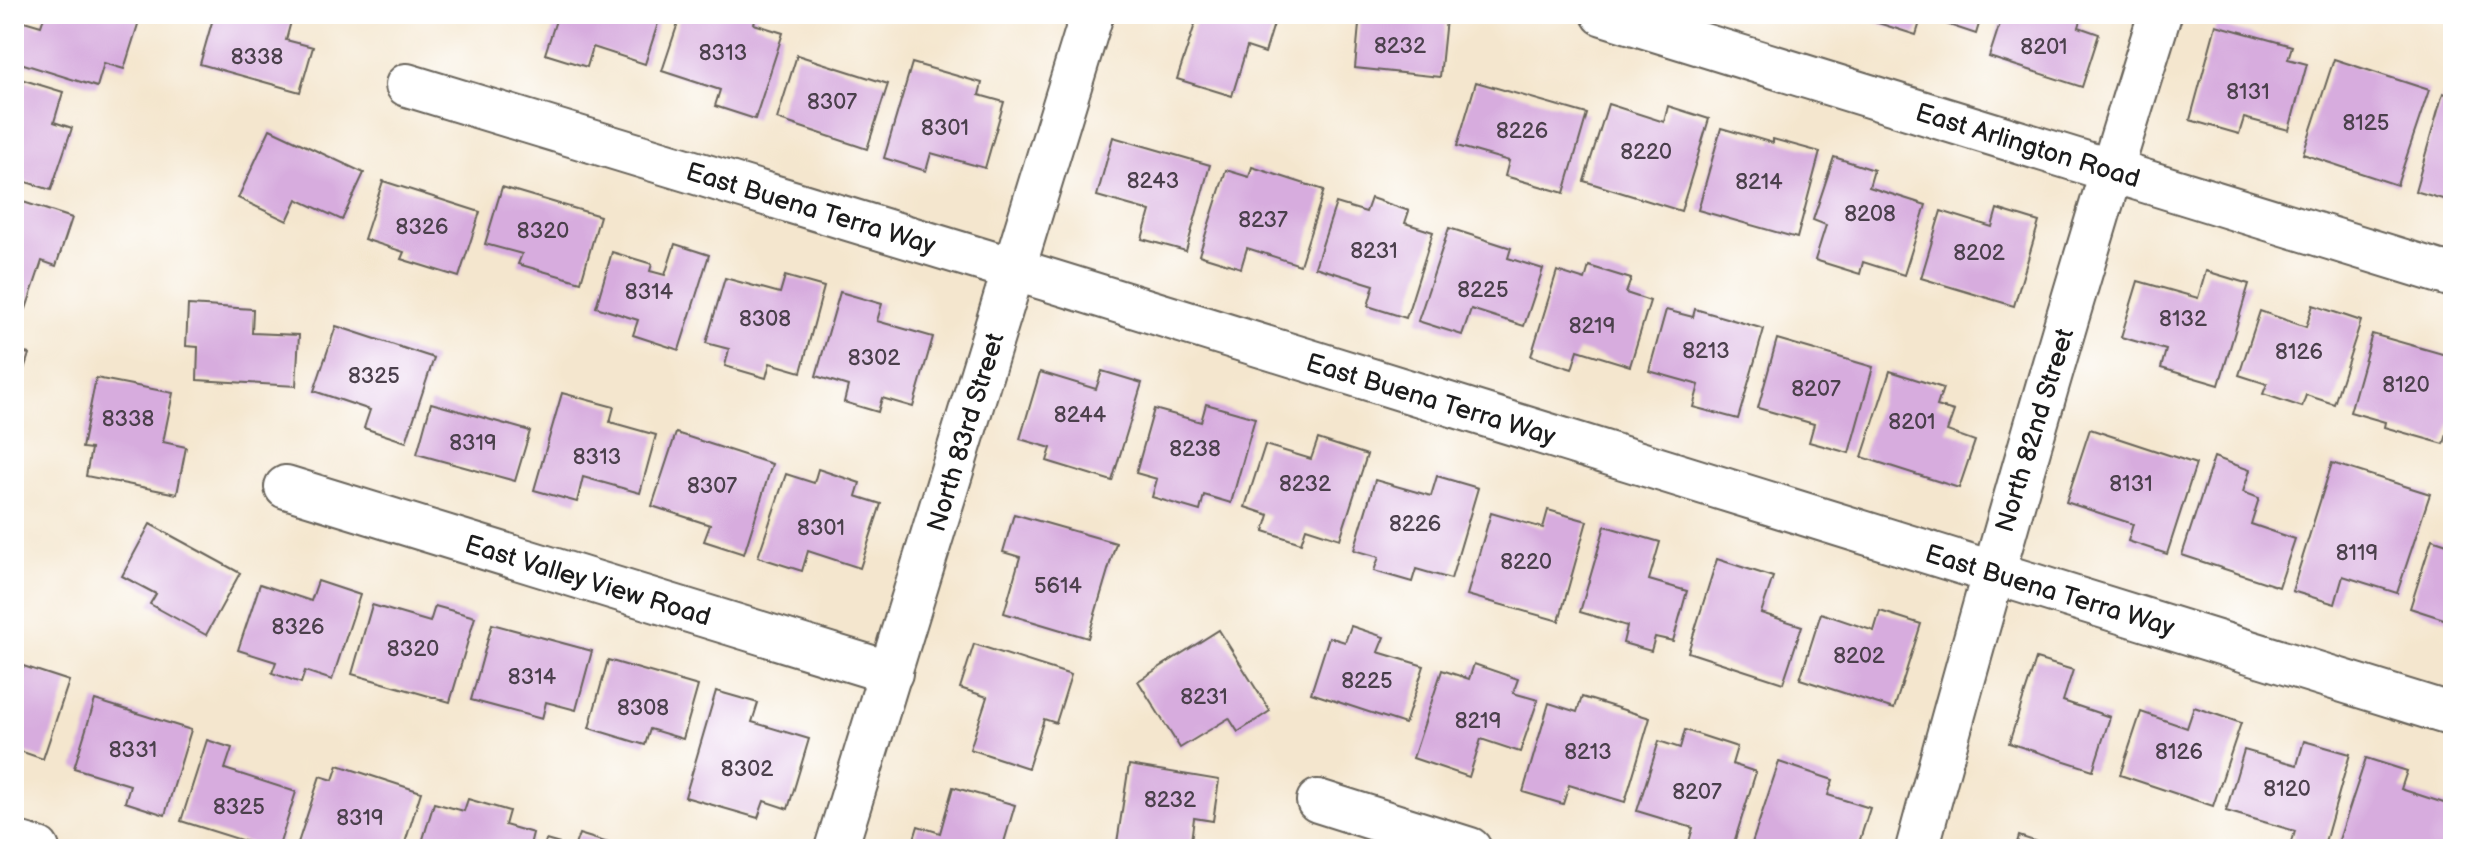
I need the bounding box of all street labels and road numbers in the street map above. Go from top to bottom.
street label: East Arlington Road [1912,98,2144,195]
street label: East Buena Terra Way [682,157,939,262]
street label: North 82nd Street [1990,325,2081,536]
street label: North 83rd Street [921,329,1011,536]
street label: East Buena Terra Way [1302,348,1559,453]
street label: East Valley View Road [461,529,714,634]
street label: East Buena Terra Way [1921,539,2178,644]

